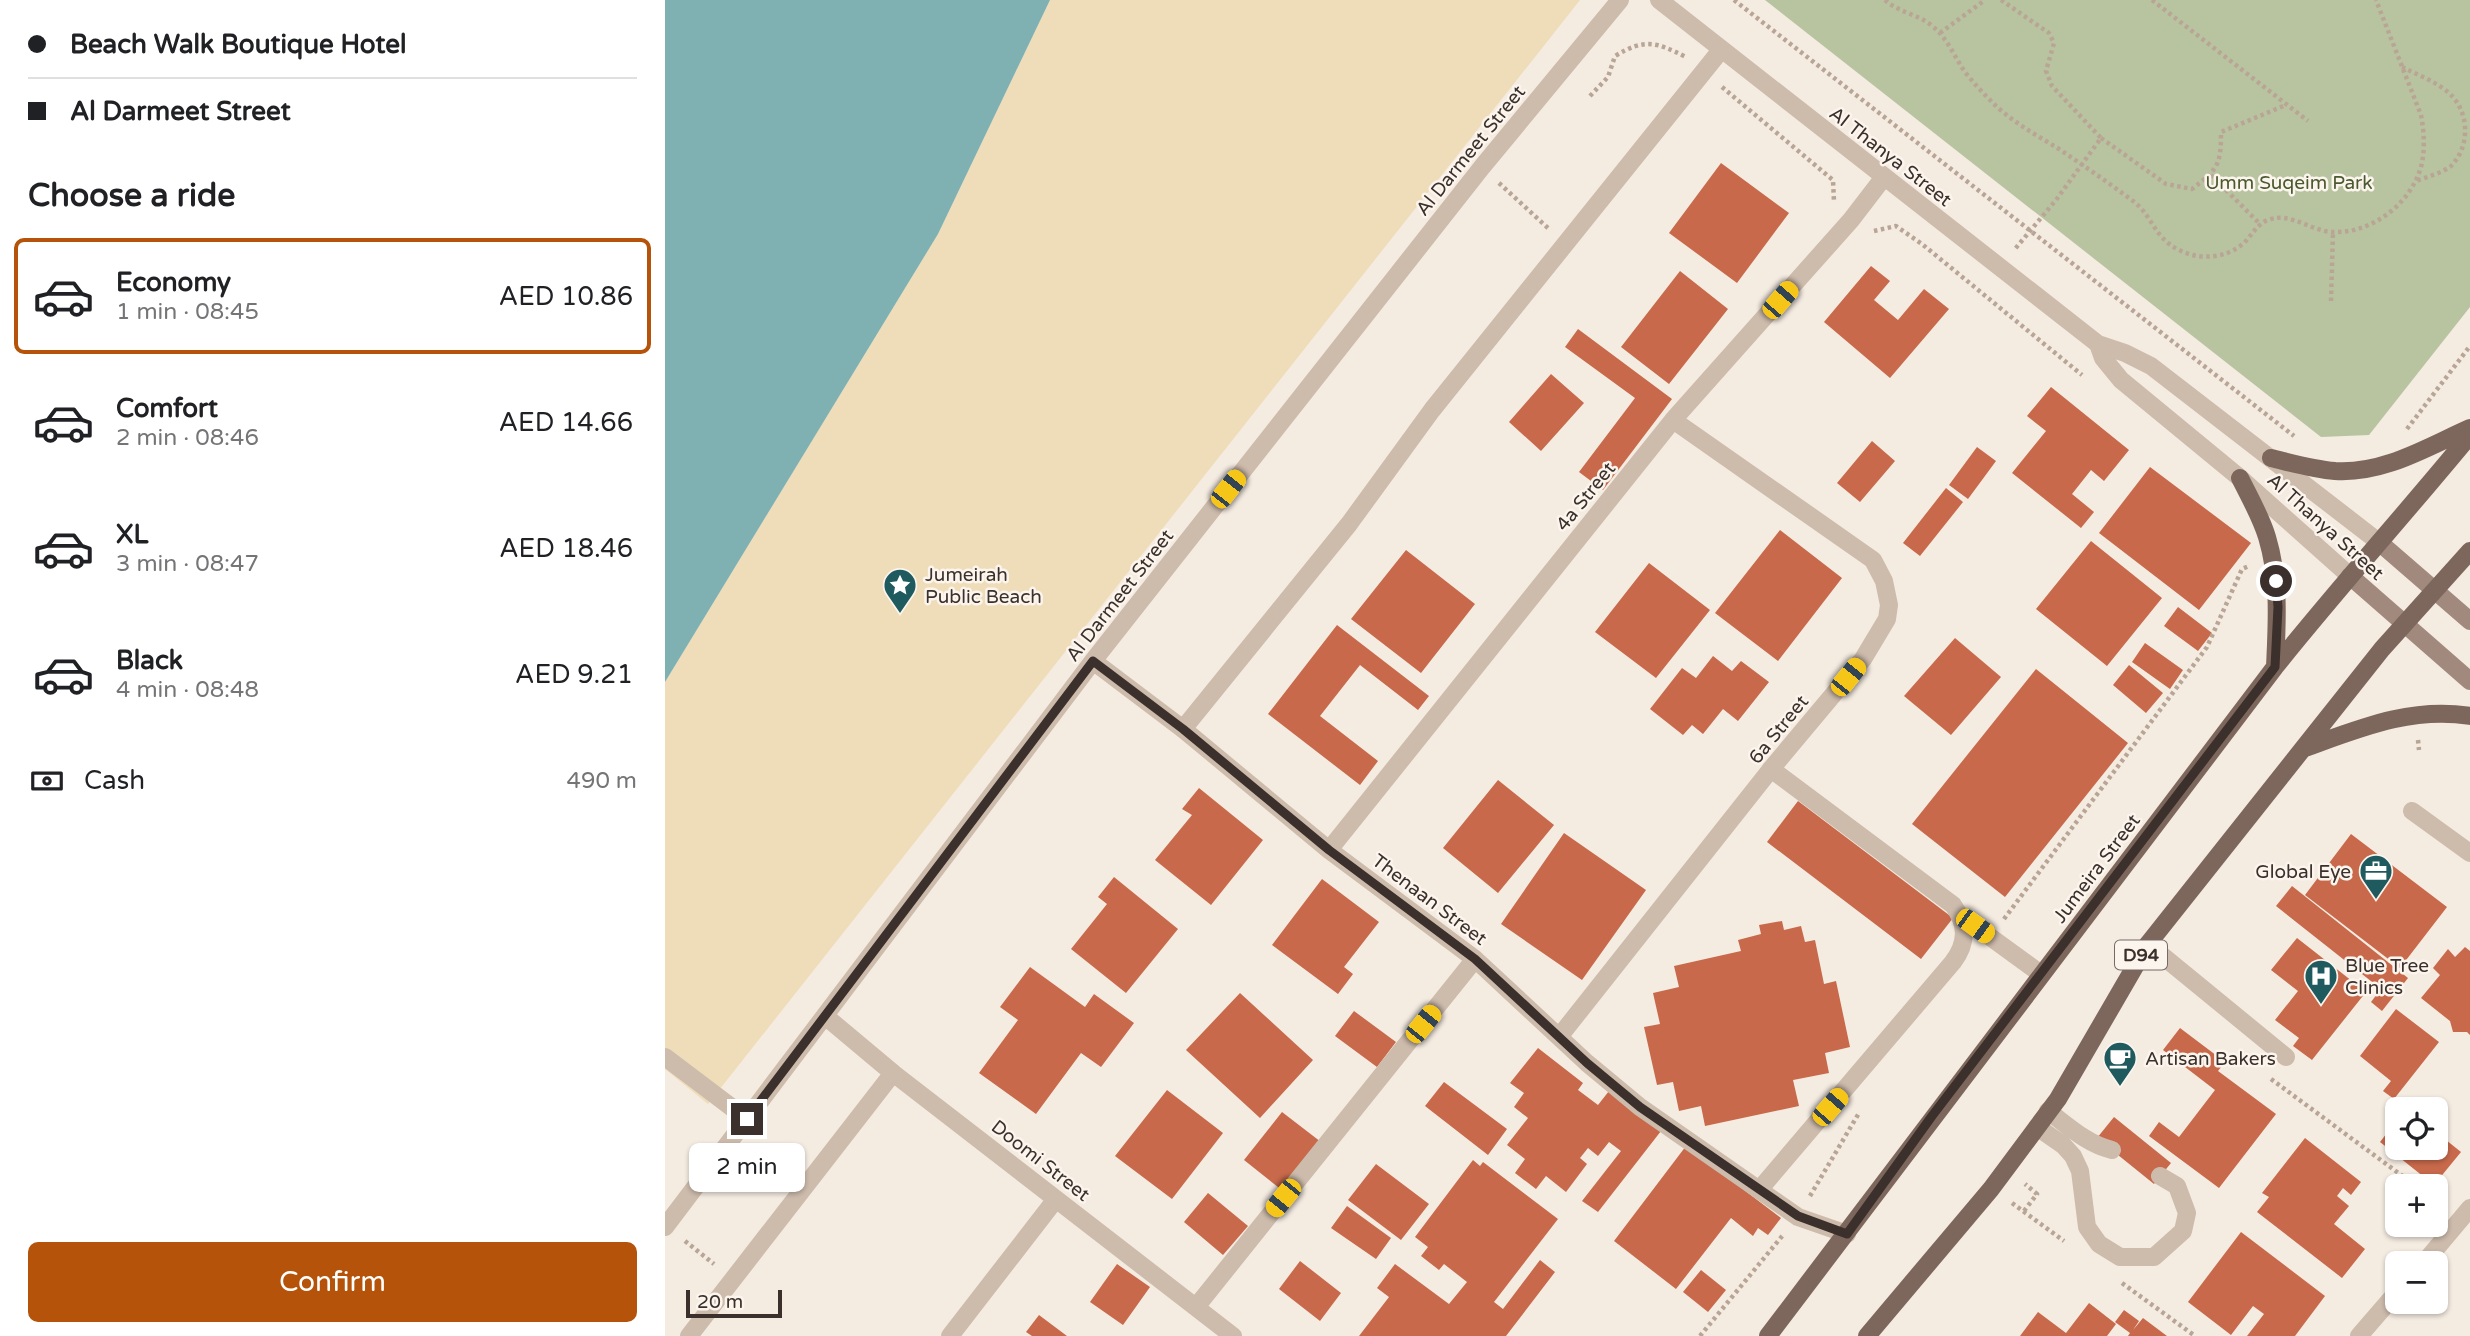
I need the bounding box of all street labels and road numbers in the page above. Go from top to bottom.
street label: Al Darmeet Street [1411,81,1530,220]
street label: Al Thanya Street [1825,102,1956,211]
street label: 4a Street [1551,458,1620,535]
street label: Al Thanya Street [2263,469,2388,585]
street label: Al Darmeet Street [1061,525,1178,666]
street label: 6a Street [1744,691,1813,768]
street label: Jumeira Street [2049,810,2145,927]
street label: Thenaan Street [1368,850,1491,950]
road number: D94 [2115,940,2167,970]
street label: Doomi Street [987,1116,1094,1206]

